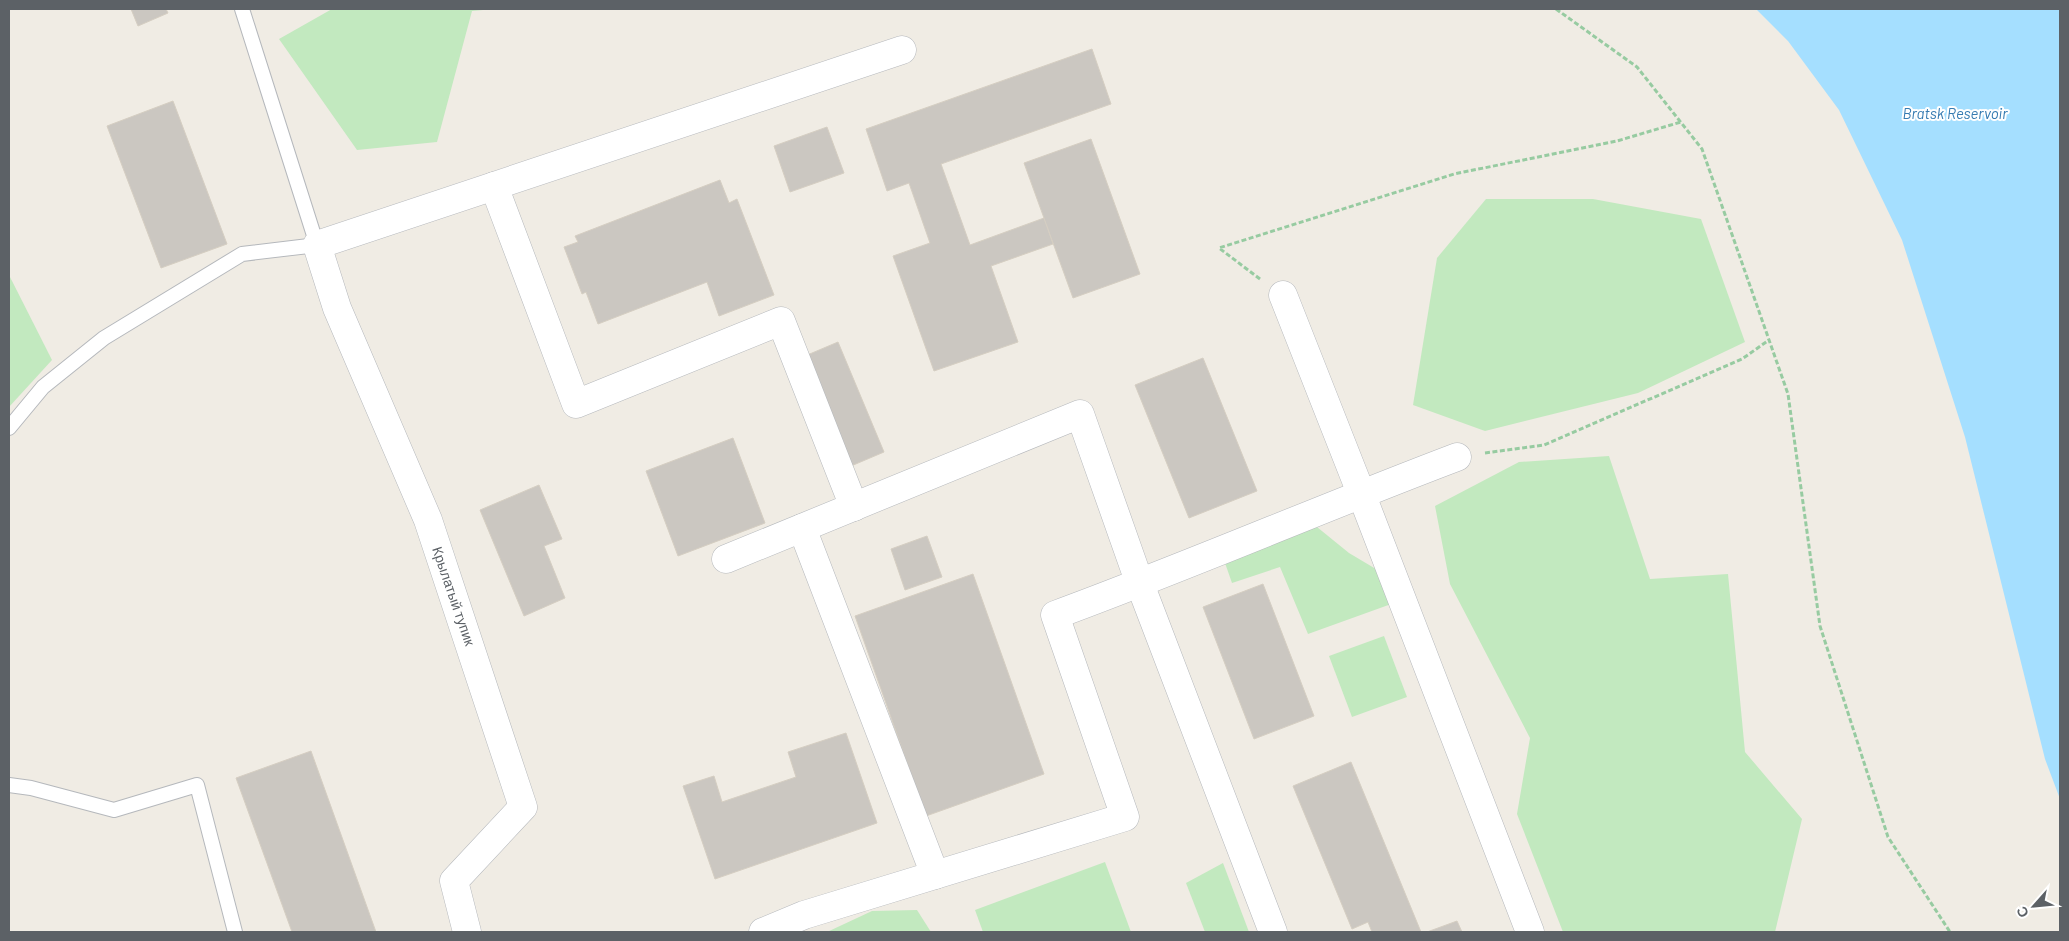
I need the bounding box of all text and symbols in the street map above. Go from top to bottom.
water label: Bratsk Reservoir [1902,104,2008,122]
street label: Крылатый тупик [429,544,479,649]
north arrow [2009,881,2059,931]
text: С [2012,904,2032,920]

